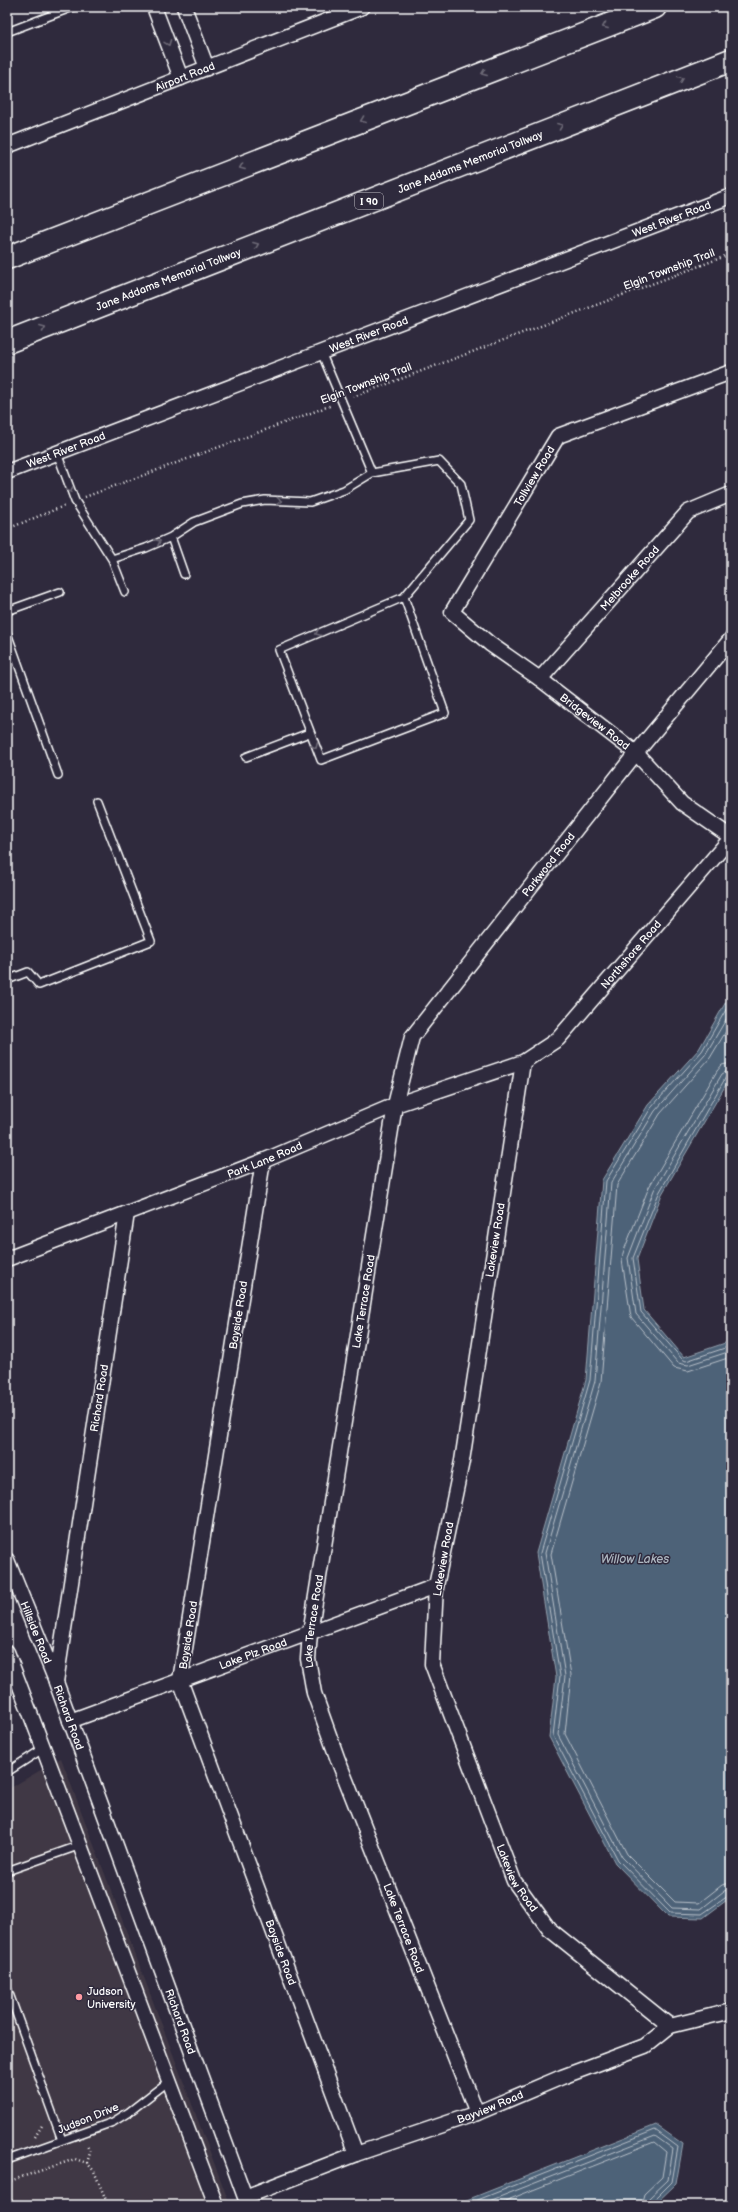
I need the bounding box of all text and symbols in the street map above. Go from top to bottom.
one-way arrow [602,22,609,30]
one-way arrow [163,39,171,46]
street label: Airport Road [153,59,217,94]
one-way arrow [481,69,488,77]
one-way arrow [677,76,684,84]
one-way arrow [359,115,366,123]
one-way arrow [556,123,563,131]
street label: Jane Addams Memorial Tollway [396,128,545,196]
one-way arrow [238,162,245,170]
road number: I 90 [355,193,383,209]
street label: West River Road [630,198,713,240]
one-way arrow [252,241,259,249]
street label: Jane Addams Memorial Tollway [94,246,243,314]
street label: Elgin Township Trail [622,246,717,293]
street label: West River Road [328,314,410,355]
one-way arrow [40,324,47,332]
street label: Elgin Township Trail [319,360,414,407]
street label: West River Road [25,429,107,471]
street label: Tollview Road [511,444,557,509]
one-way arrow [66,486,74,493]
one-way arrow [276,496,282,505]
one-way arrow [154,539,162,547]
street label: Melbrooke Road [598,543,662,613]
one-way arrow [314,629,321,637]
street label: Bridgeview Road [557,691,632,753]
one-way arrow [310,742,318,750]
street label: Parkwood Road [519,830,578,899]
street label: Northshore Road [598,918,664,992]
street label: Park Lane Road [225,1139,304,1181]
street label: Lakeview Road [483,1202,508,1278]
street label: Lake Terrace Road [350,1254,378,1349]
street label: Bayside Road [227,1280,250,1350]
street label: Richard Road [88,1363,111,1433]
street label: Lakeview Road [431,1521,456,1597]
water label: Willow Lakes [601,1552,669,1567]
street label: Lake Terrace Road [302,1574,326,1669]
street label: Hillside Road [17,1599,54,1666]
street label: Bayside Road [177,1600,200,1670]
street label: Lake Plz Road [217,1636,289,1672]
street label: Richard Road [51,1683,86,1752]
street label: Lakeview Road [494,1842,540,1914]
street label: Lake Terrace Road [381,1882,427,1975]
street label: Bayside Road [262,1918,299,1987]
place label: Judson University [87,1985,135,2011]
street label: Richard Road [162,1987,198,2056]
marker: Judson University [74,1992,84,2002]
street label: Bayview Road [455,2088,525,2126]
street label: Judson Drive [56,2100,121,2137]

